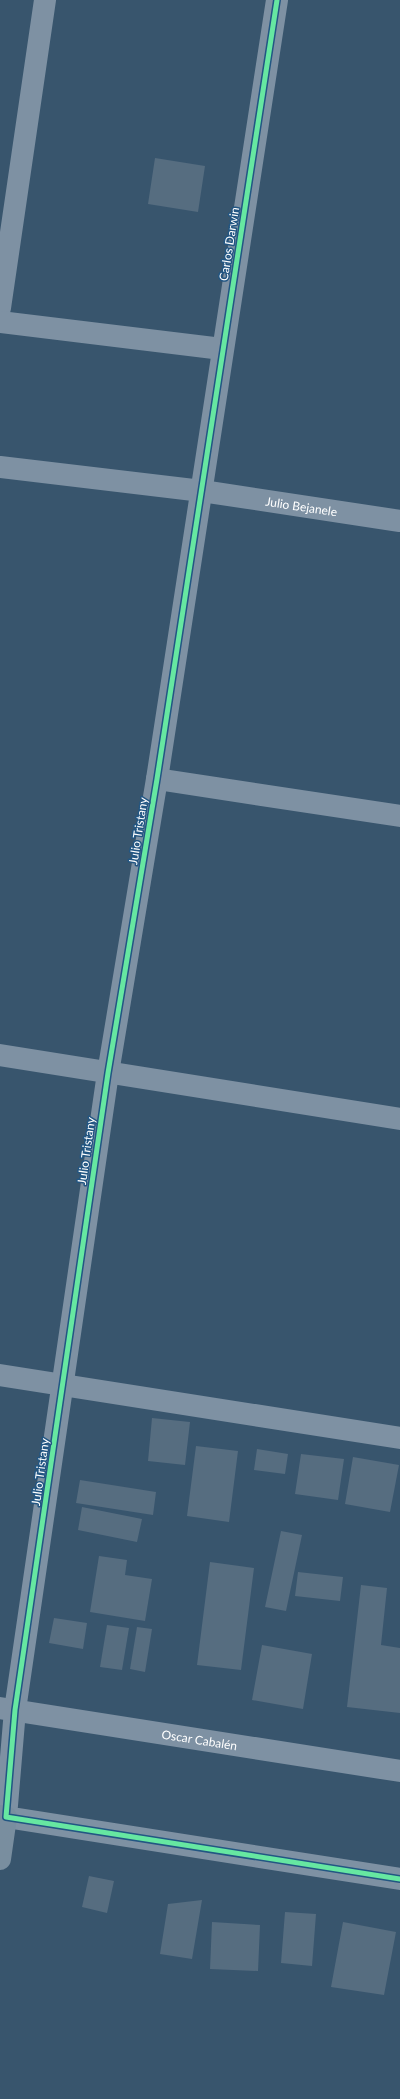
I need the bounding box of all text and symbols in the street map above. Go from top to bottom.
street label: Carlos Darwin [216,206,242,282]
street label: Julio Bejanele [265,493,338,519]
street label: Julio Tristany [125,795,151,866]
street label: Julio Tristany [74,1115,98,1186]
street label: Julio Tristany [28,1436,52,1507]
street label: Oscar Cabalén [161,1726,238,1753]

